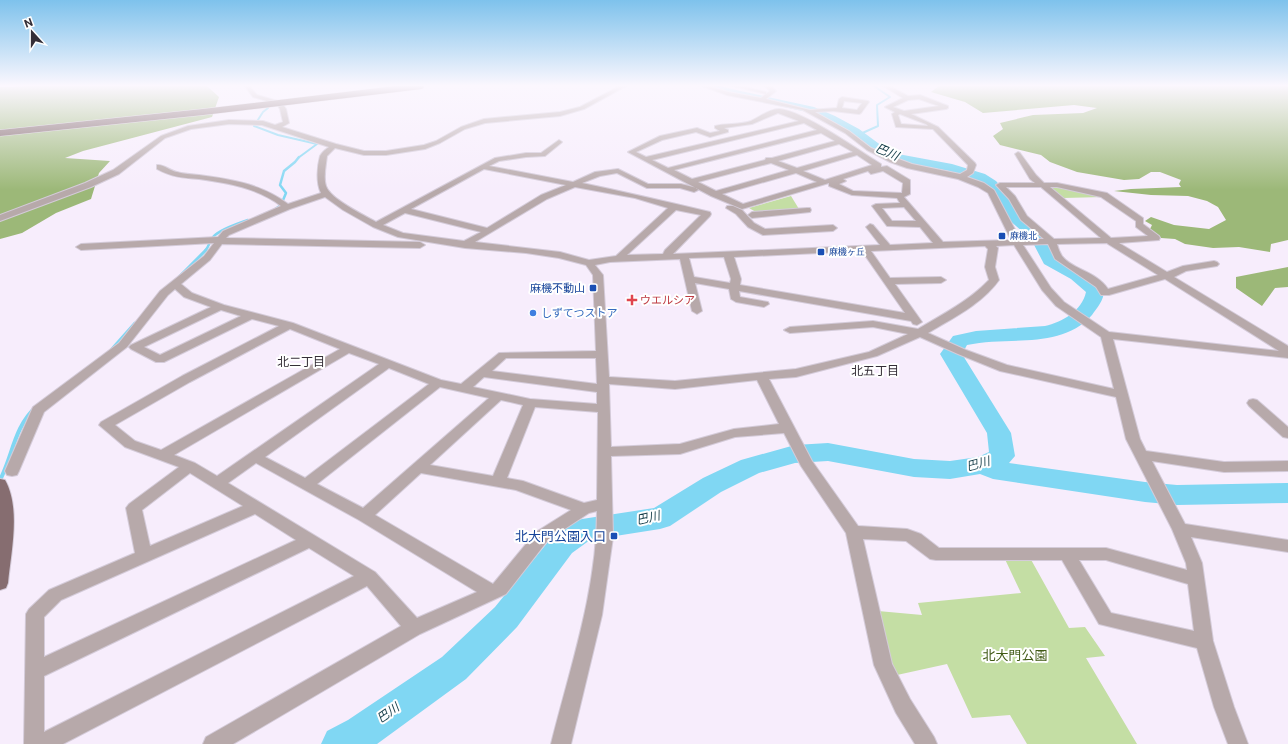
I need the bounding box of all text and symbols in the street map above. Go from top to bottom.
north arrow [12,12,52,52]
text: N [22,15,34,30]
water label: 巴川 [874,140,903,163]
place label: 麻機北 [1010,230,1037,241]
marker: 麻機北 [997,231,1007,241]
place label: 麻機ヶ丘 [829,246,865,257]
marker: 麻機ヶ丘 [816,247,826,257]
place label: 麻機不動山 [530,281,585,294]
marker: 麻機不動山 [588,283,598,293]
place label: ウエルシア [640,293,695,306]
marker: ウエルシア [627,295,637,305]
place label: しずてつストア [541,306,618,319]
marker: しずてつストア [528,308,538,318]
district label: 北二丁目 [277,354,325,368]
district label: 北五丁目 [851,363,899,377]
water label: 巴川 [964,453,993,473]
water label: 巴川 [635,507,663,527]
place label: 北大門公園入口 [515,528,606,544]
marker: 北大門公園入口 [609,531,619,541]
park label: 北大門公園 [982,647,1048,663]
water label: 巴川 [374,698,403,725]

